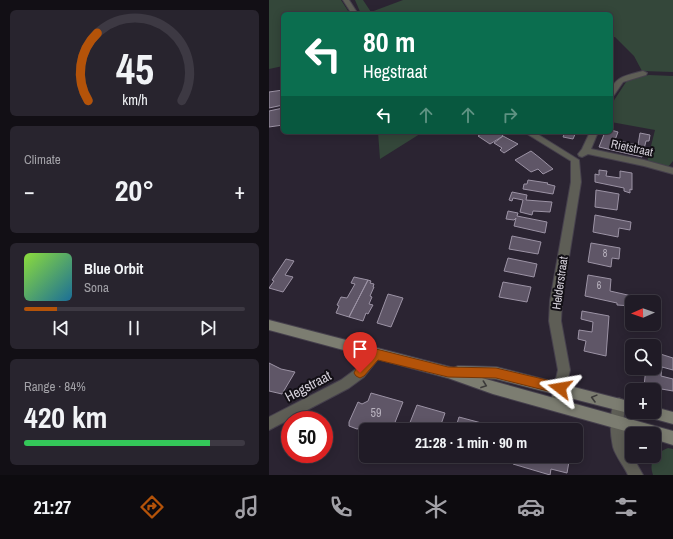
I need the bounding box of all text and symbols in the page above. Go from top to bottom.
text: 80 m [363,23,415,61]
icon: left [297,28,349,80]
text: 45 [116,41,153,97]
text: Hegstraat [363,59,427,84]
text: km/h [122,90,147,109]
icon: left [373,104,395,126]
icon: ahead [415,104,437,126]
icon: ahead [457,104,479,126]
icon: right [499,104,521,126]
street label: Rietstraat [609,136,655,160]
text: Climate [24,151,61,168]
text: 20° [115,170,154,210]
text: − [24,176,35,206]
text: + [234,176,245,206]
house number: 8 [603,247,608,260]
street label: Helderstraat [548,255,572,311]
text: Blue Orbit [84,258,143,279]
text: Sona [84,279,109,296]
house number: 6 [597,279,602,292]
north arrow [625,295,661,331]
map controls [625,295,661,463]
icon: previous [50,317,72,339]
icon: pause [123,317,145,339]
icon: next [197,317,219,339]
pin [343,332,377,373]
icon: arrive [349,338,371,360]
button: search [625,339,661,375]
street label: Hegstraat [282,366,334,406]
position arrow [539,367,581,409]
text: Range · 84% [24,378,86,395]
one-way arrow [481,381,488,389]
button: + [625,383,661,419]
one-way arrow [591,394,598,402]
text: 420 km [24,397,107,437]
house number: 59 [371,405,381,421]
speed limit sign: 50 [281,411,333,463]
button: − [625,427,661,463]
text: 21:28 · 1 min · 90 m [415,432,527,453]
icon: directions [138,493,166,521]
icon: music [233,493,261,521]
icon: phone [327,493,355,521]
icon: climate [422,493,450,521]
icon: car [517,493,545,521]
icon: filters [612,493,640,521]
text: 21:27 [33,495,71,520]

